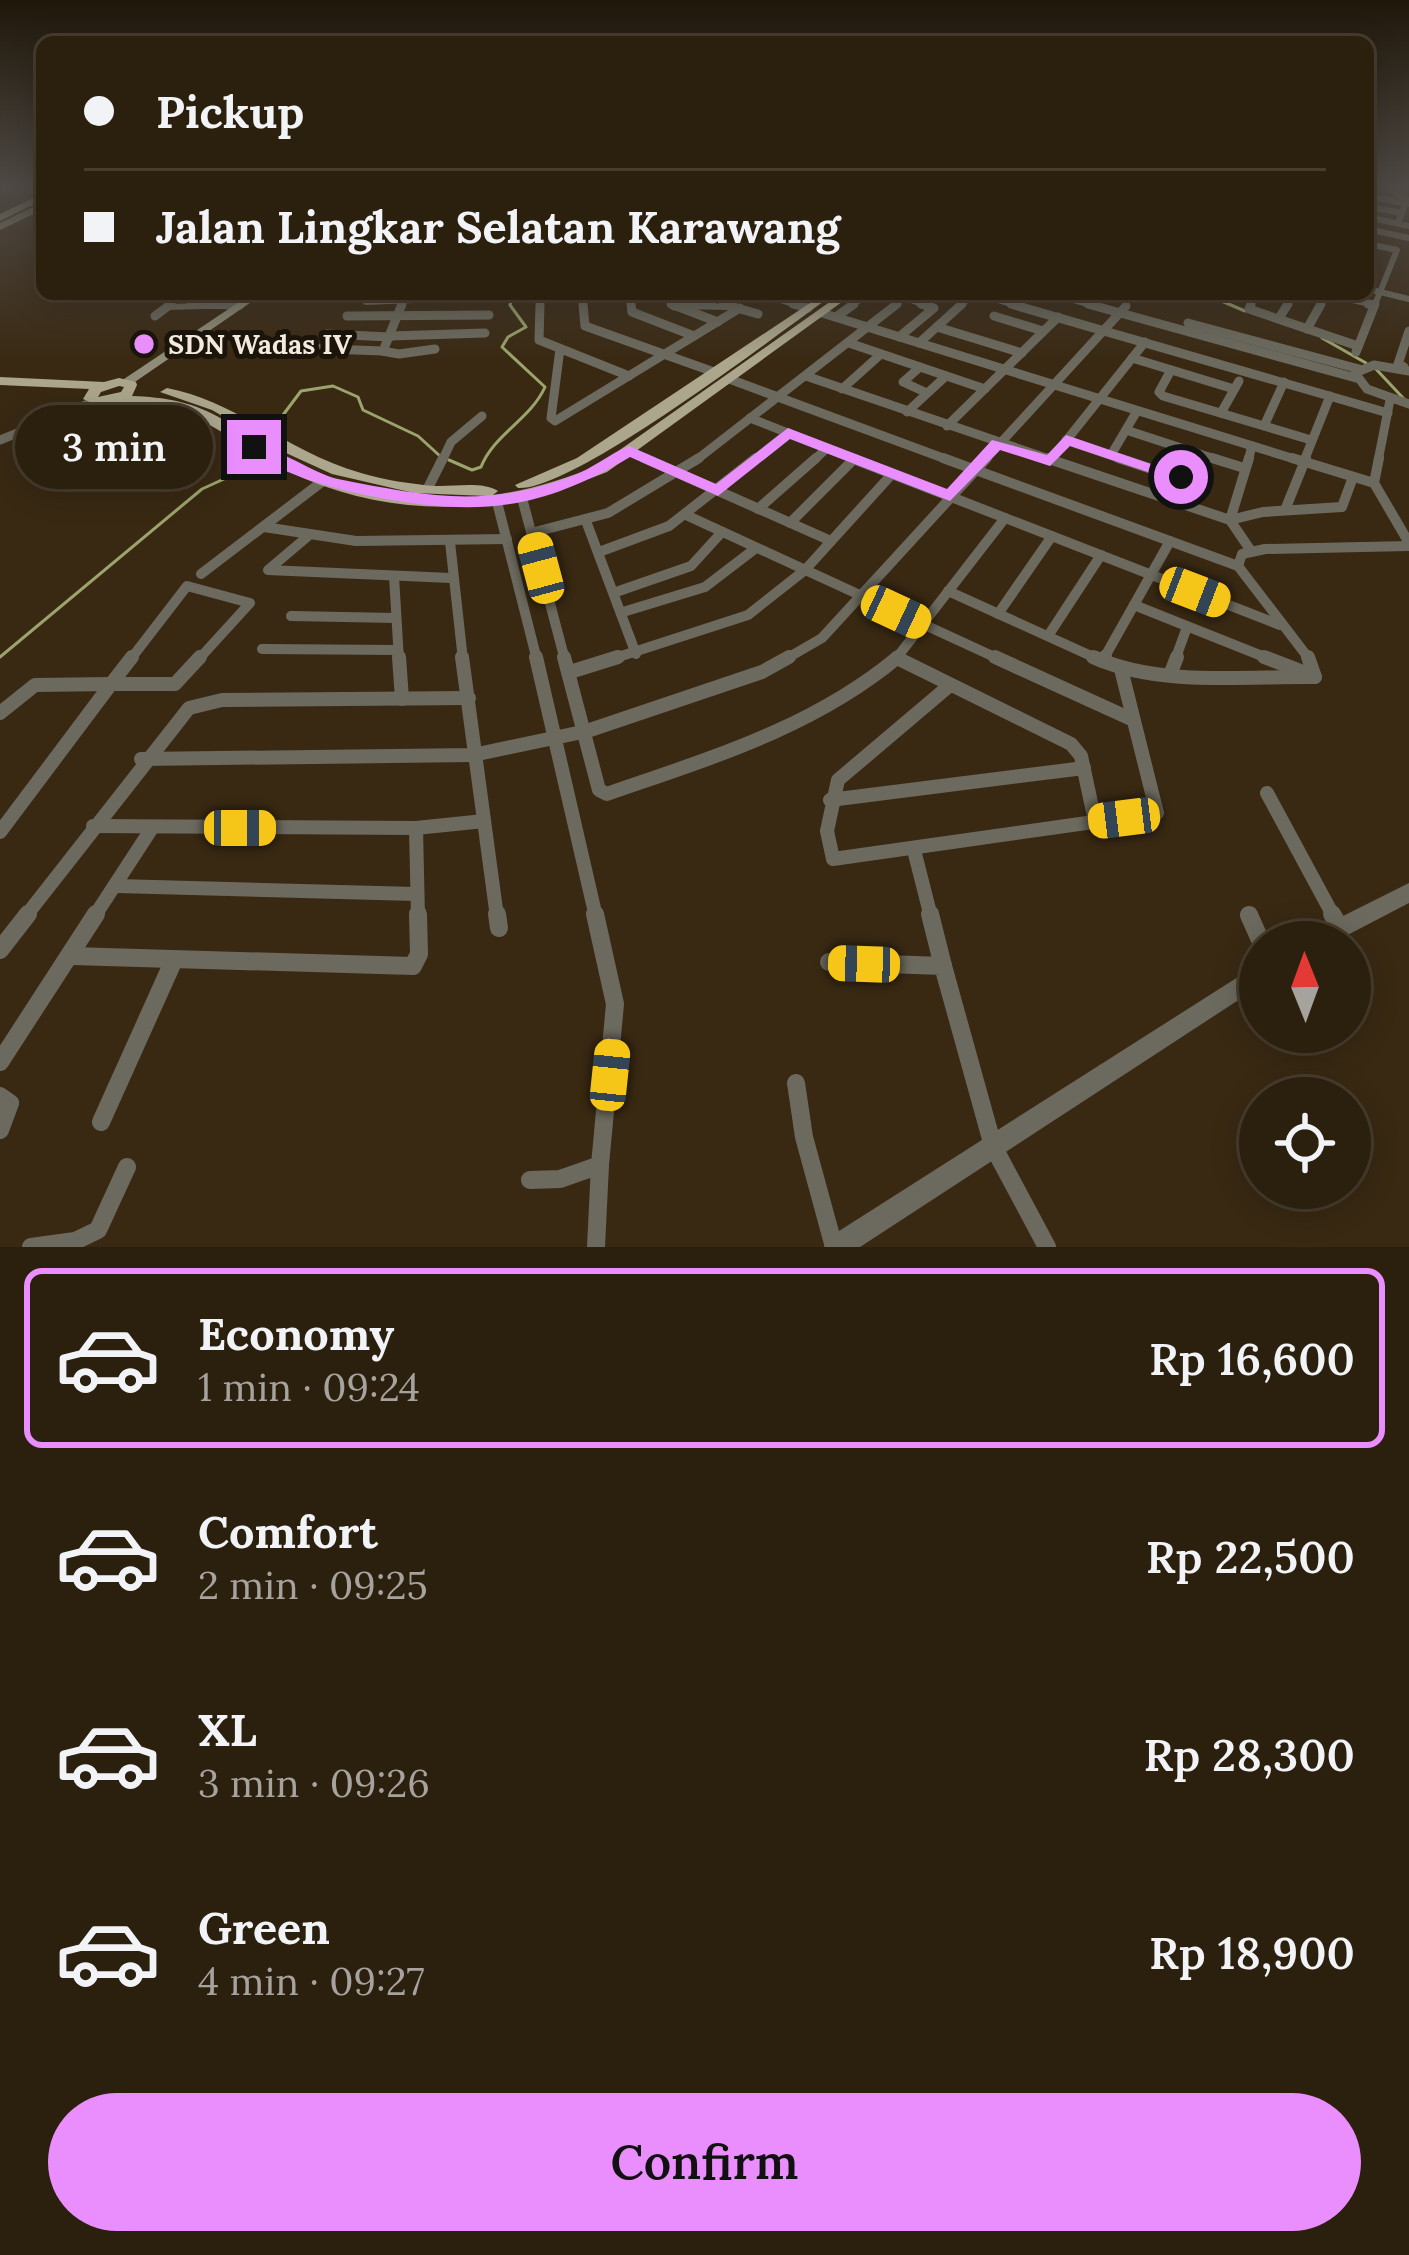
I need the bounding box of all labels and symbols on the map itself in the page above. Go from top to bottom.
place label: SDN Wadas IV [168,327,353,361]
marker: SDN Wadas IV [131,331,157,357]
callout: 3 min [14,405,212,489]
route end [227,420,281,474]
route start [1154,450,1208,504]
car [514,529,568,607]
car [1155,562,1235,622]
car [856,580,936,644]
car [1086,796,1162,840]
car [204,810,276,846]
north arrow [1239,921,1371,1053]
car [827,945,901,983]
car [588,1037,632,1113]

